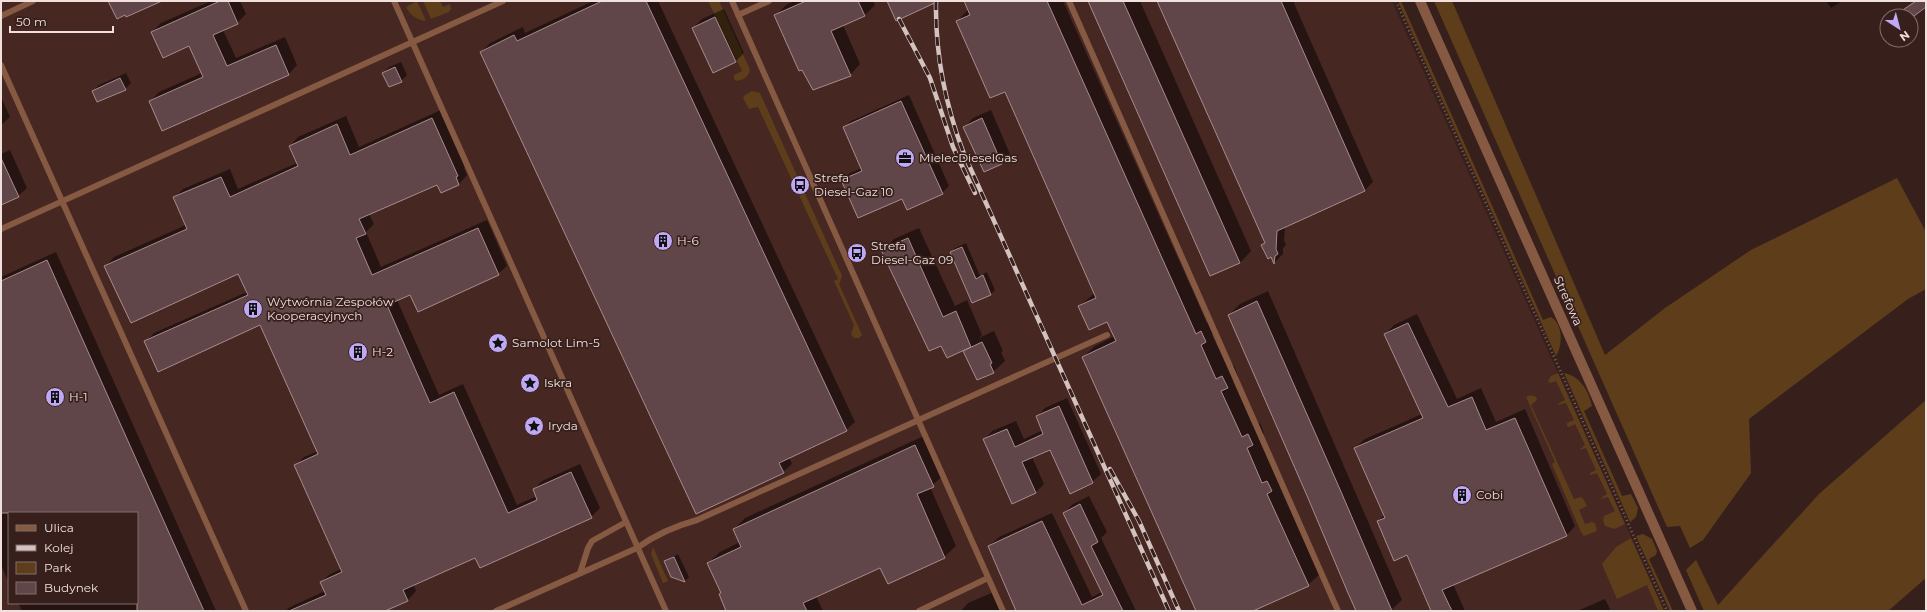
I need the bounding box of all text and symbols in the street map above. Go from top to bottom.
scale bar [10,8,113,34]
north arrow [1879,8,1919,48]
text: 50 m [16,14,47,29]
text: N [1897,28,1913,44]
office icon: MielecDieselGas [894,147,916,169]
place label: MielecDieselGas [919,150,1017,165]
place label: Strefa Diesel-Gaz 10 [814,170,893,199]
bus stop icon: Strefa Diesel-Gaz 10 [789,174,811,196]
building icon: H-6 [652,230,674,252]
place label: H-6 [677,233,699,248]
place label: Strefa Diesel-Gaz 09 [871,238,953,267]
bus stop icon: Strefa Diesel-Gaz 09 [846,242,868,264]
street label: Strefowa [1551,274,1586,328]
place label: Wytwórnia Zespołów Kooperacyjnych [267,294,394,323]
building icon: Wytwórnia Zespołów Kooperacyjnych [242,298,264,320]
place icon: Samolot Lim-5 [487,332,509,354]
place label: Samolot Lim-5 [512,335,600,350]
building icon: H-2 [347,341,369,363]
place label: H-2 [372,344,393,359]
place icon: Iskra [519,372,541,394]
place label: Iskra [544,375,572,390]
building icon: H-1 [44,386,66,408]
place label: H-1 [69,389,87,404]
place icon: Iryda [523,415,545,437]
place label: Iryda [548,418,578,433]
building icon: Cobi [1451,484,1473,506]
place label: Cobi [1476,487,1503,502]
legend [8,512,138,604]
text: Ulica [44,520,74,535]
text: Kolej [44,540,73,555]
text: Park [44,560,72,575]
text: Budynek [44,580,99,595]

